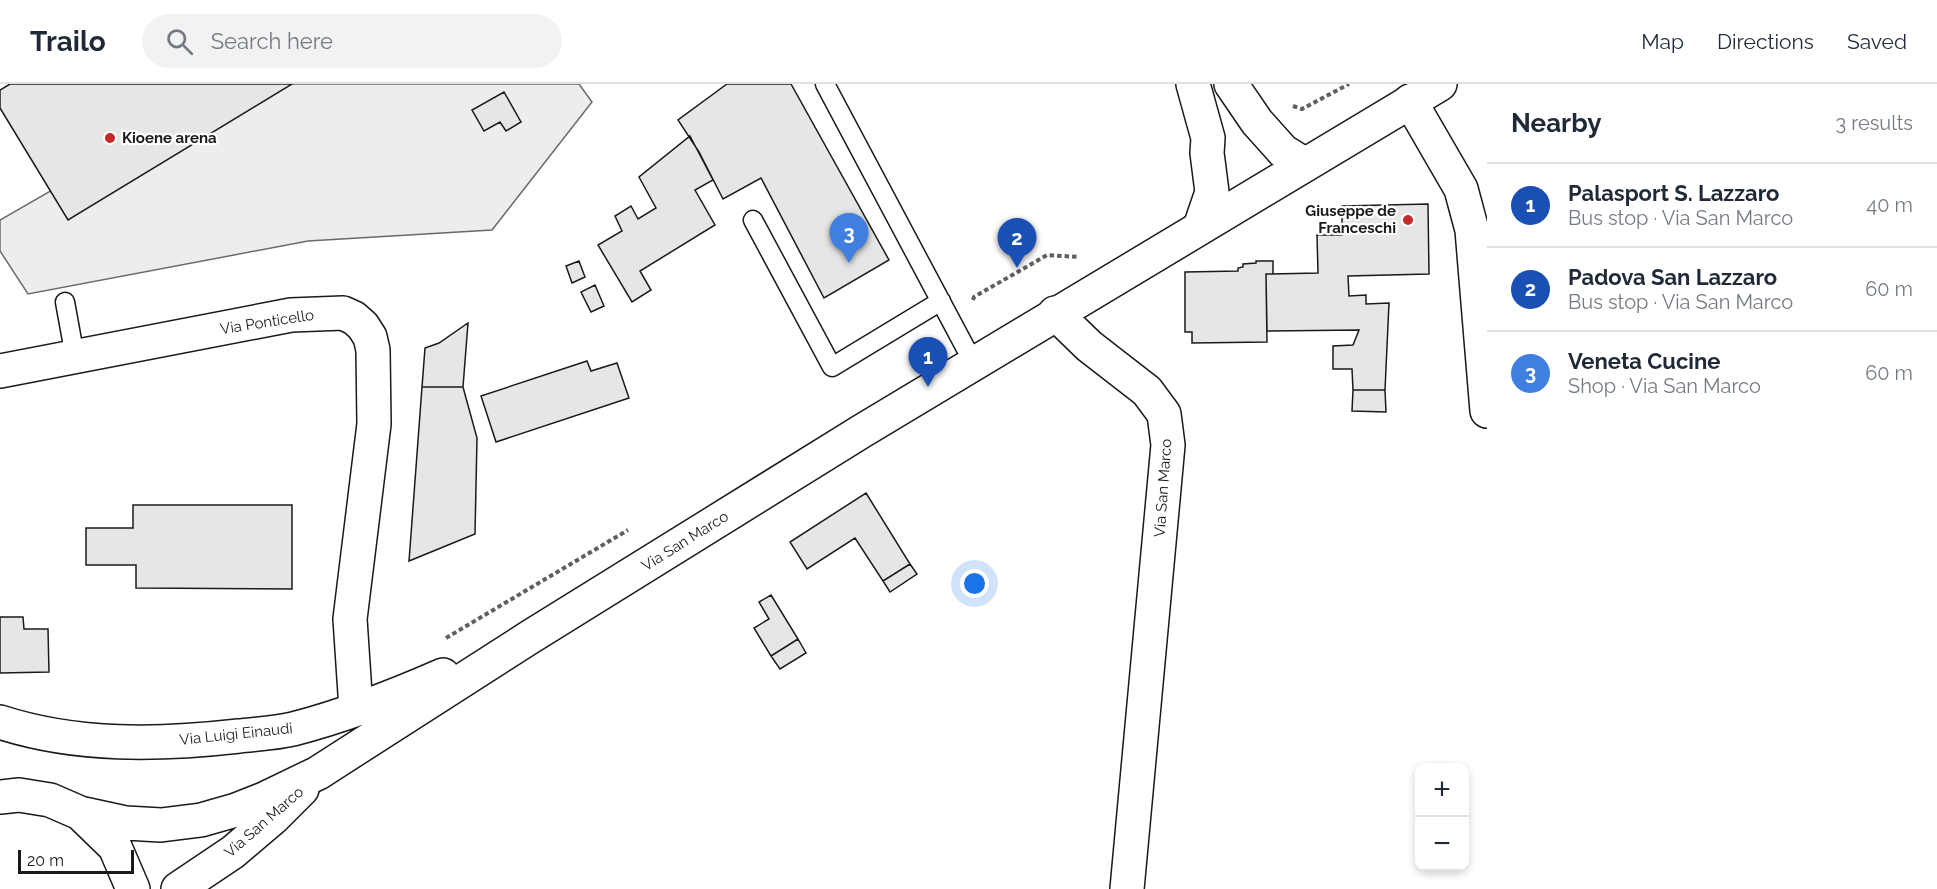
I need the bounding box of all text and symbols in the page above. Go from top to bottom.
search box [142,14,562,68]
text: Trailo [30,25,106,58]
icon: search [163,25,196,58]
text: Search here [211,28,333,54]
text: Map [1641,29,1684,54]
text: Directions [1717,29,1814,54]
text: Saved [1847,29,1907,54]
text: Nearby [1511,108,1601,138]
text: 3 results [1835,111,1913,135]
place label: Kioene arena [122,129,217,147]
marker: Kioene arena [103,131,117,145]
text: Palasport S. Lazzaro [1568,180,1779,206]
text: 1 [1526,193,1535,217]
text: 40 m [1866,193,1913,217]
place label: Giuseppe de Franceschi [1305,202,1396,237]
text: Bus stop · Via San Marco [1568,206,1793,230]
marker: Giuseppe de Franceschi [1401,213,1415,227]
pin: 3 [830,214,868,263]
pin: 2 [998,218,1036,268]
text: Padova San Lazzaro [1568,264,1777,290]
text: 2 [1525,277,1536,301]
text: 60 m [1865,277,1913,301]
text: Bus stop · Via San Marco [1568,290,1793,314]
street label: Via Ponticello [219,306,315,338]
pin: 1 [908,338,948,387]
text: Veneta Cucine [1568,348,1720,374]
text: 3 [1525,361,1536,385]
text: 60 m [1865,361,1913,385]
text: Shop · Via San Marco [1568,374,1761,398]
street label: Via San Marco [1151,438,1175,538]
street label: Via San Marco [638,507,732,575]
your location [960,569,989,598]
street label: Via Luigi Einaudi [179,719,293,749]
map controls [1415,763,1469,871]
button: + [1415,763,1469,817]
street label: Via San Marco [221,783,307,861]
button: − [1415,817,1469,871]
scale bar [18,847,134,874]
text: 20 m [27,851,64,870]

